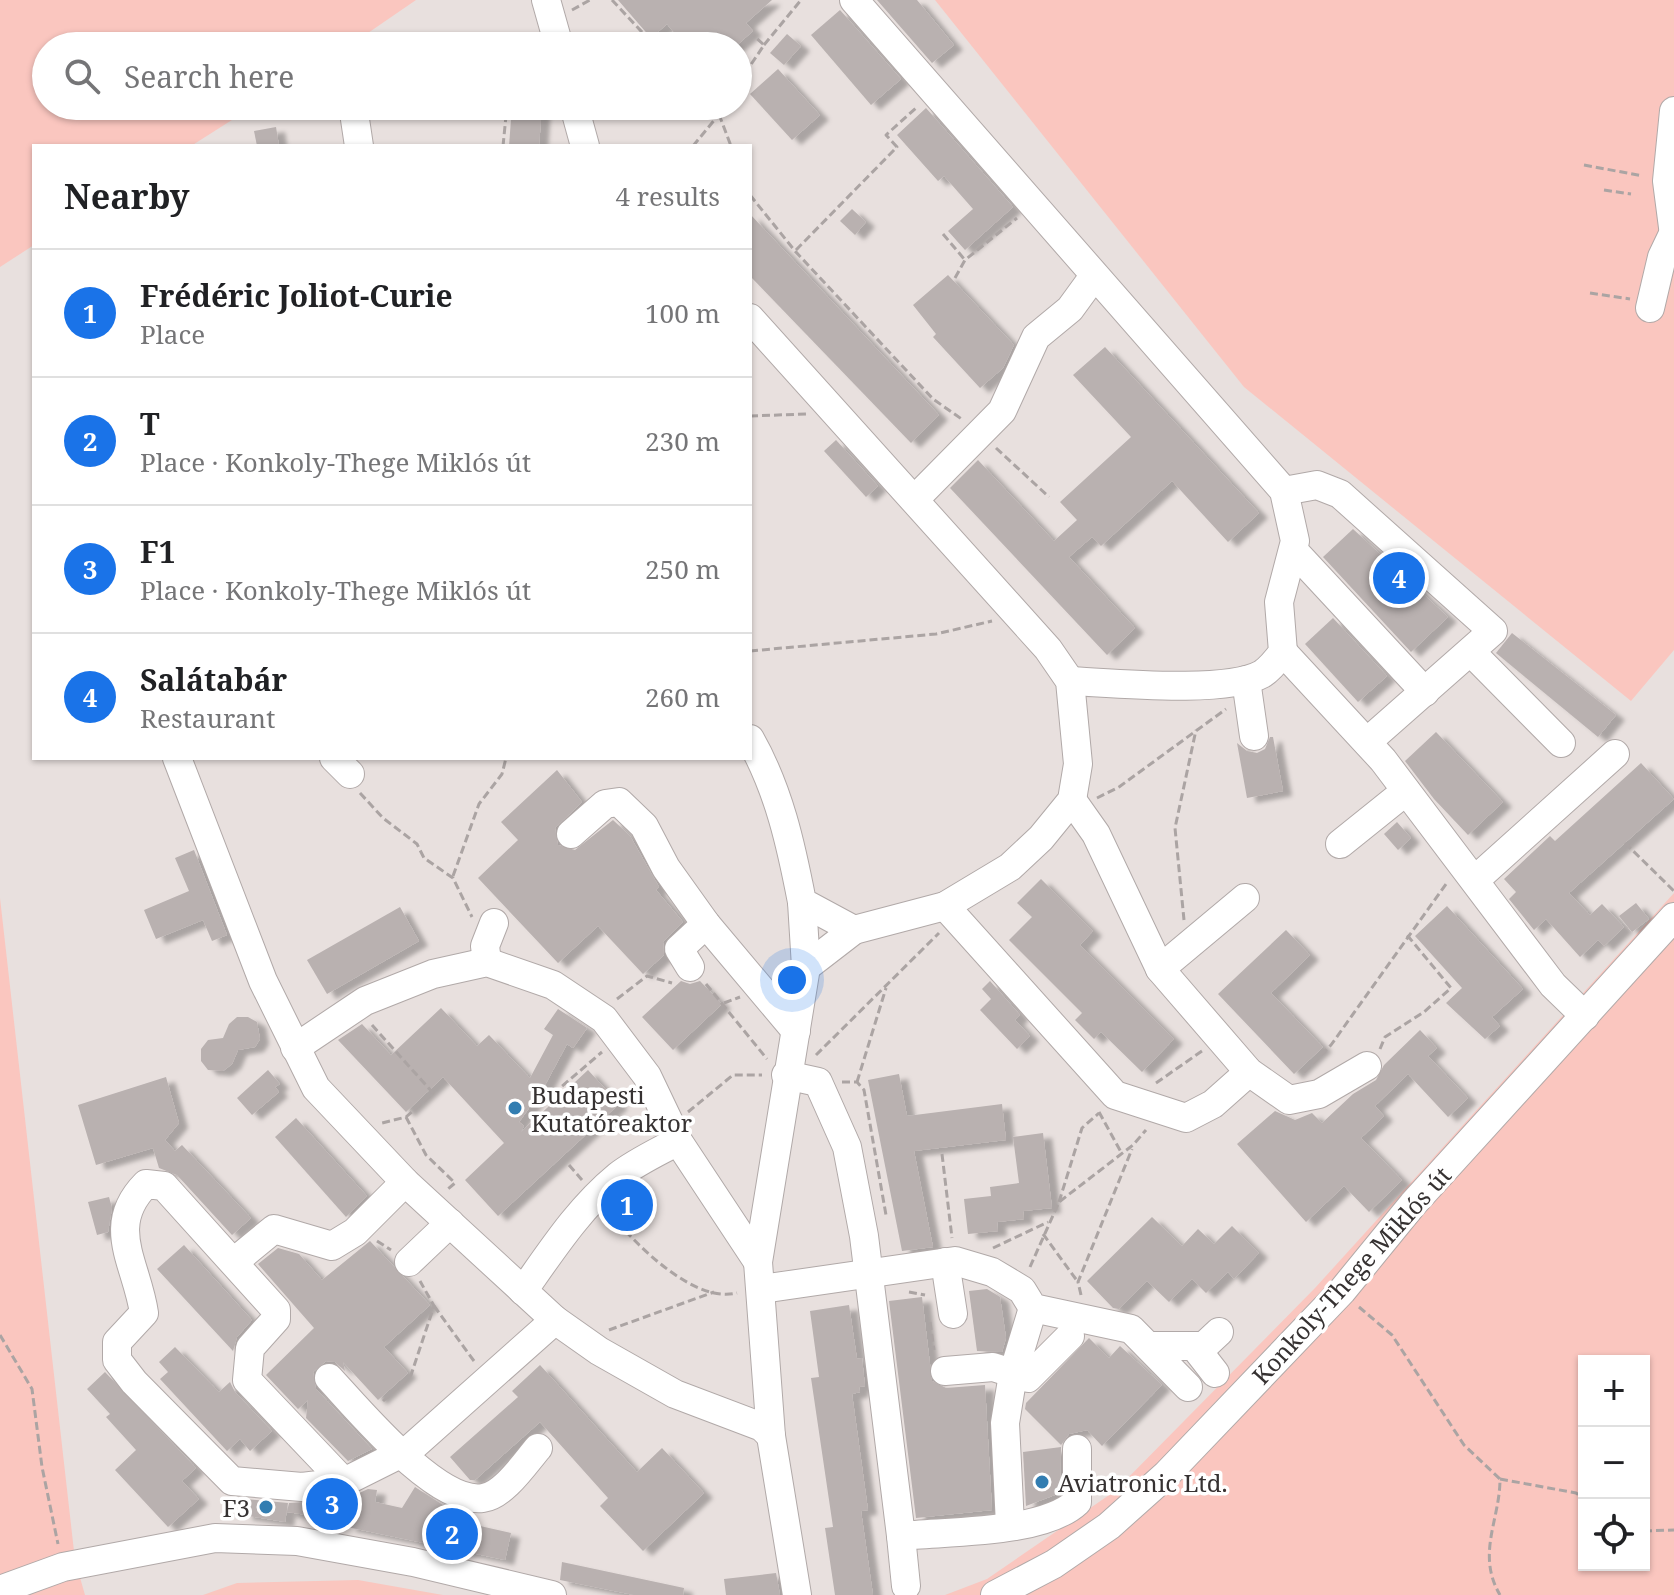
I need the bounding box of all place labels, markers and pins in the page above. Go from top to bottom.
pin: 4 [1373,548,1425,608]
place label: Budapesti Kutatóreaktor [531,1078,692,1139]
marker: Budapesti Kutatóreaktor [506,1099,524,1117]
pin: 1 [601,1175,653,1235]
place label: Aviatronic Ltd. [1058,1466,1228,1499]
marker: Aviatronic Ltd. [1033,1473,1051,1491]
pin: 3 [306,1474,358,1534]
place label: F3 [222,1491,250,1524]
marker: F3 [257,1498,275,1516]
pin: 2 [426,1504,478,1564]

